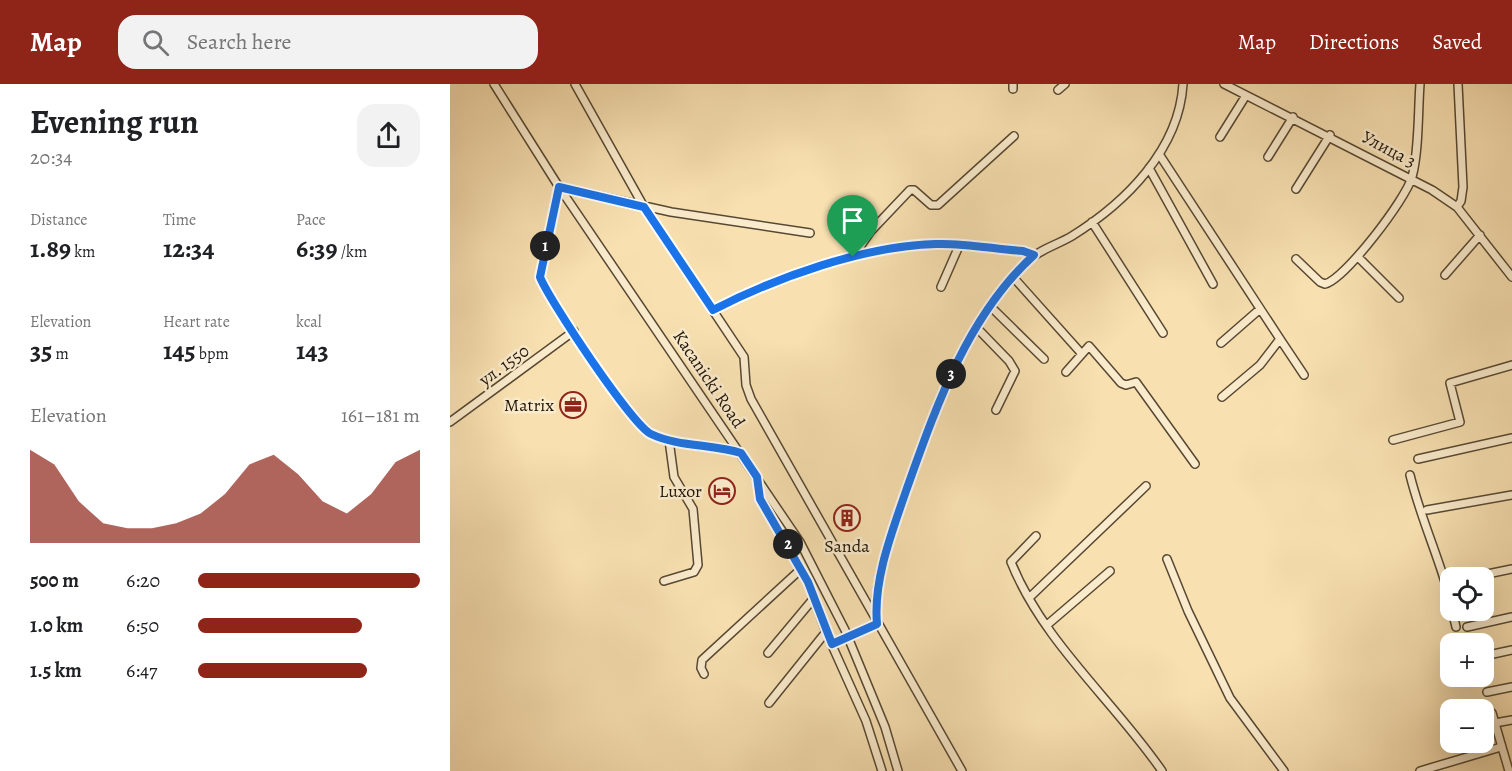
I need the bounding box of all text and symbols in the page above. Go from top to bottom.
search box [118,15,538,69]
text: Map [30,23,82,61]
icon: search [139,26,172,59]
text: Search here [187,27,291,57]
text: Map [1238,28,1276,56]
text: Directions [1309,28,1399,56]
text: Saved [1432,28,1482,56]
text: Evening run [30,99,199,144]
button: share [357,104,420,167]
street label: Улица 3 [1358,125,1420,173]
text: 20:34 [30,144,72,171]
pin [827,195,878,257]
icon: arrive [836,204,869,237]
text: Distance [30,209,87,231]
text: Time [163,209,196,231]
text: Pace [296,209,326,231]
text: 1.89 [30,231,71,266]
text: 12:34 [163,231,214,266]
text: 6:39 [296,231,338,266]
pin: 1 [530,231,560,261]
text: 1 [542,235,548,257]
text: km [71,241,95,263]
text: /km [338,241,367,263]
text: Elevation [30,311,91,333]
text: Heart rate [163,311,230,333]
text: kcal [296,311,322,333]
street label: Kacanicki Road [667,325,751,433]
text: 35 [30,333,52,368]
text: 145 [163,333,196,368]
text: 143 [296,333,329,368]
street label: ул. 1550 [473,339,534,392]
text: m [52,343,69,365]
text: bpm [196,343,229,365]
pin: 3 [936,359,966,389]
text: 3 [948,363,954,385]
office icon: Matrix [558,390,588,420]
place label: Matrix [504,393,554,417]
text: Elevation [30,402,107,429]
text: 161–181 m [341,402,420,429]
hotel icon: Luxor [707,476,737,506]
place label: Luxor [659,479,702,503]
building icon: Sanda [832,503,862,533]
pin: 2 [773,529,803,559]
text: 2 [784,533,792,555]
place label: Sanda [824,534,870,558]
text: 500 m [30,567,79,594]
text: 6:20 [126,567,160,594]
map controls [1440,567,1494,753]
button: locate [1440,567,1494,621]
text: 1.0 km [30,612,83,639]
text: 6:50 [126,612,159,639]
button: + [1440,633,1494,687]
text: 1.5 km [30,657,82,684]
text: 6:47 [126,657,157,684]
button: − [1440,699,1494,753]

